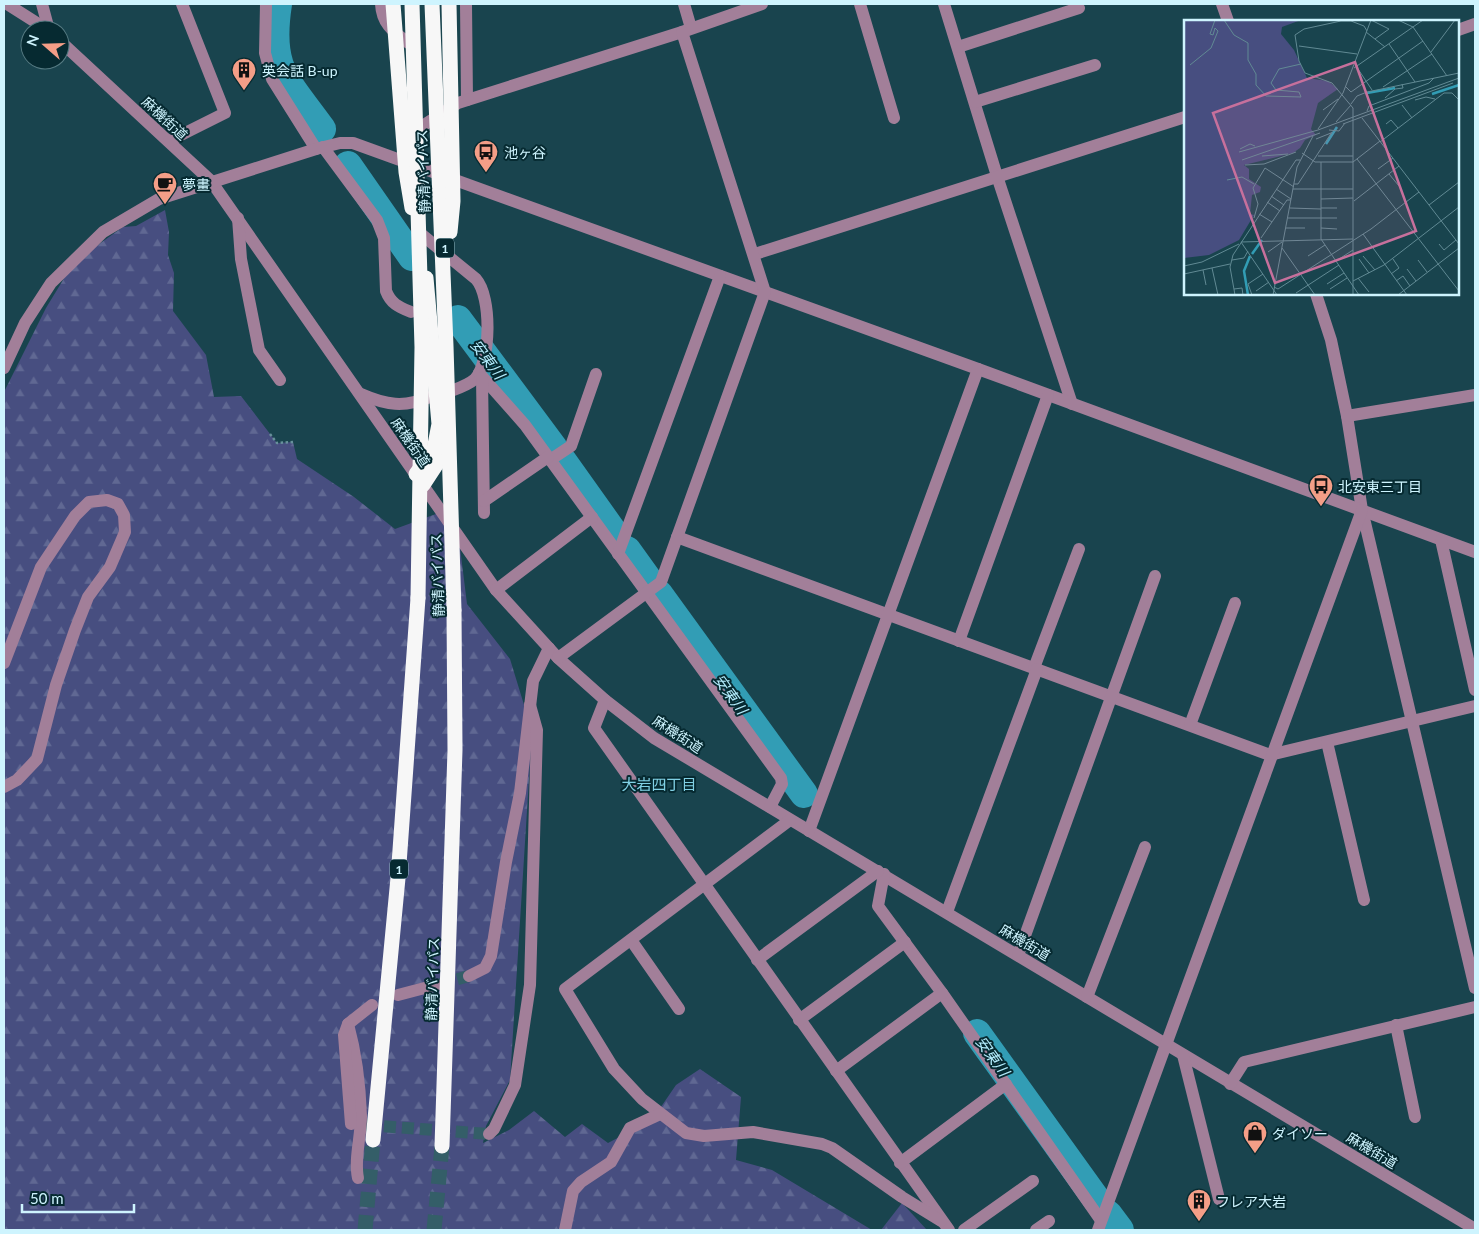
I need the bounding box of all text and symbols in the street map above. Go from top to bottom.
north arrow [20,20,70,70]
inset map [1184,20,1459,295]
text: N [22,32,42,48]
building icon: 英会話 B-up [231,57,257,91]
place label: 英会話 B-up [262,62,338,79]
street label: 麻機街道 [139,93,191,143]
street label: 静清バイパス [413,129,433,213]
bus stop icon: 池ヶ谷 [473,139,499,173]
place label: 池ヶ谷 [504,144,546,161]
cafe icon: 夢畫 [152,171,178,205]
place label: 夢畫 [182,176,210,193]
road number: 1 [436,238,454,258]
water label: 安東川 [467,336,510,384]
street label: 麻機街道 [388,414,434,470]
bus stop icon: 北安東三丁目 [1308,473,1334,507]
place label: 北安東三丁目 [1338,478,1422,495]
street label: 静清バイパス [427,533,447,617]
water label: 安東川 [710,671,753,719]
street label: 麻機街道 [650,712,706,756]
district label: 大岩四丁目 [621,775,697,793]
road number: 1 [390,860,408,879]
street label: 麻機街道 [997,920,1053,964]
street label: 静清バイパス [422,937,442,1021]
water label: 安東川 [972,1033,1015,1081]
shop icon: ダイソー [1242,1120,1268,1154]
place label: ダイソー [1272,1125,1328,1142]
street label: 麻機街道 [1344,1128,1400,1172]
scale bar [22,1182,135,1214]
building icon: フレア大岩 [1186,1188,1212,1222]
text: 50 m [30,1189,64,1207]
place label: フレア大岩 [1216,1193,1286,1210]

